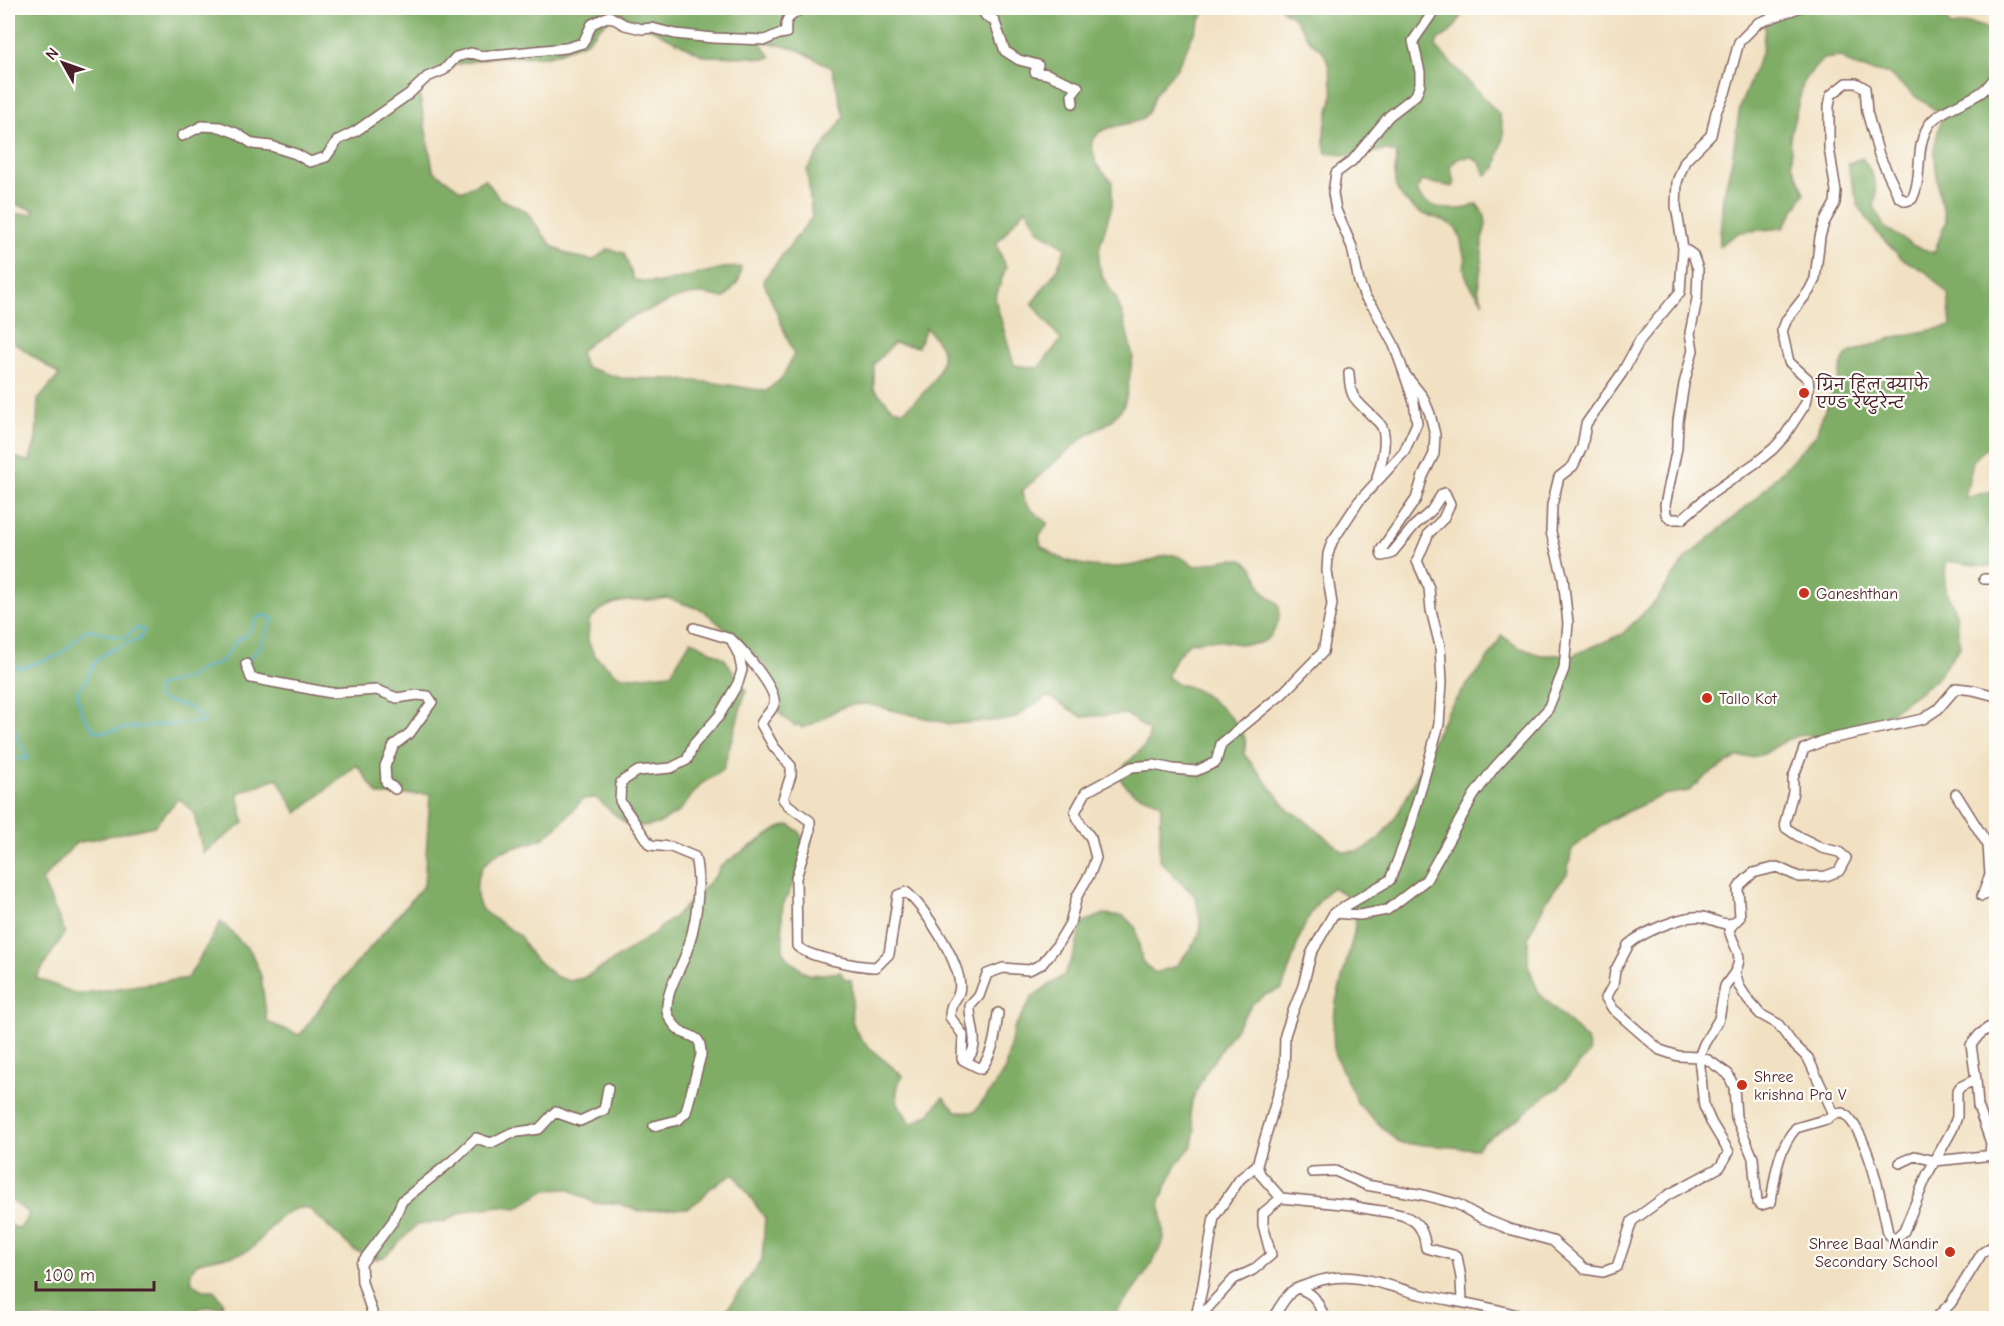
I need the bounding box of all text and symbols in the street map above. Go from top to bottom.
north arrow [33,33,93,93]
text: N [42,44,63,64]
place label: ग्रिन हिल क्याफे एण्ड रेष्टुरेन्ट [1815,371,1930,414]
marker: ग्रिन हिल क्याफे एण्ड रेष्टुरेन्ट [1797,386,1811,400]
place label: Ganeshthan [1816,585,1898,603]
marker: Ganeshthan [1797,586,1811,600]
place label: Tallo Kot [1719,690,1777,708]
marker: Tallo Kot [1700,691,1714,705]
place label: Shree krishna Pra V [1754,1068,1847,1104]
marker: Shree krishna Pra V [1735,1078,1749,1092]
place label: Shree Baal Mandir Secondary School [1809,1235,1939,1271]
marker: Shree Baal Mandir Secondary School [1943,1245,1957,1259]
scale bar [36,1254,154,1292]
text: 100 m [45,1265,95,1286]

